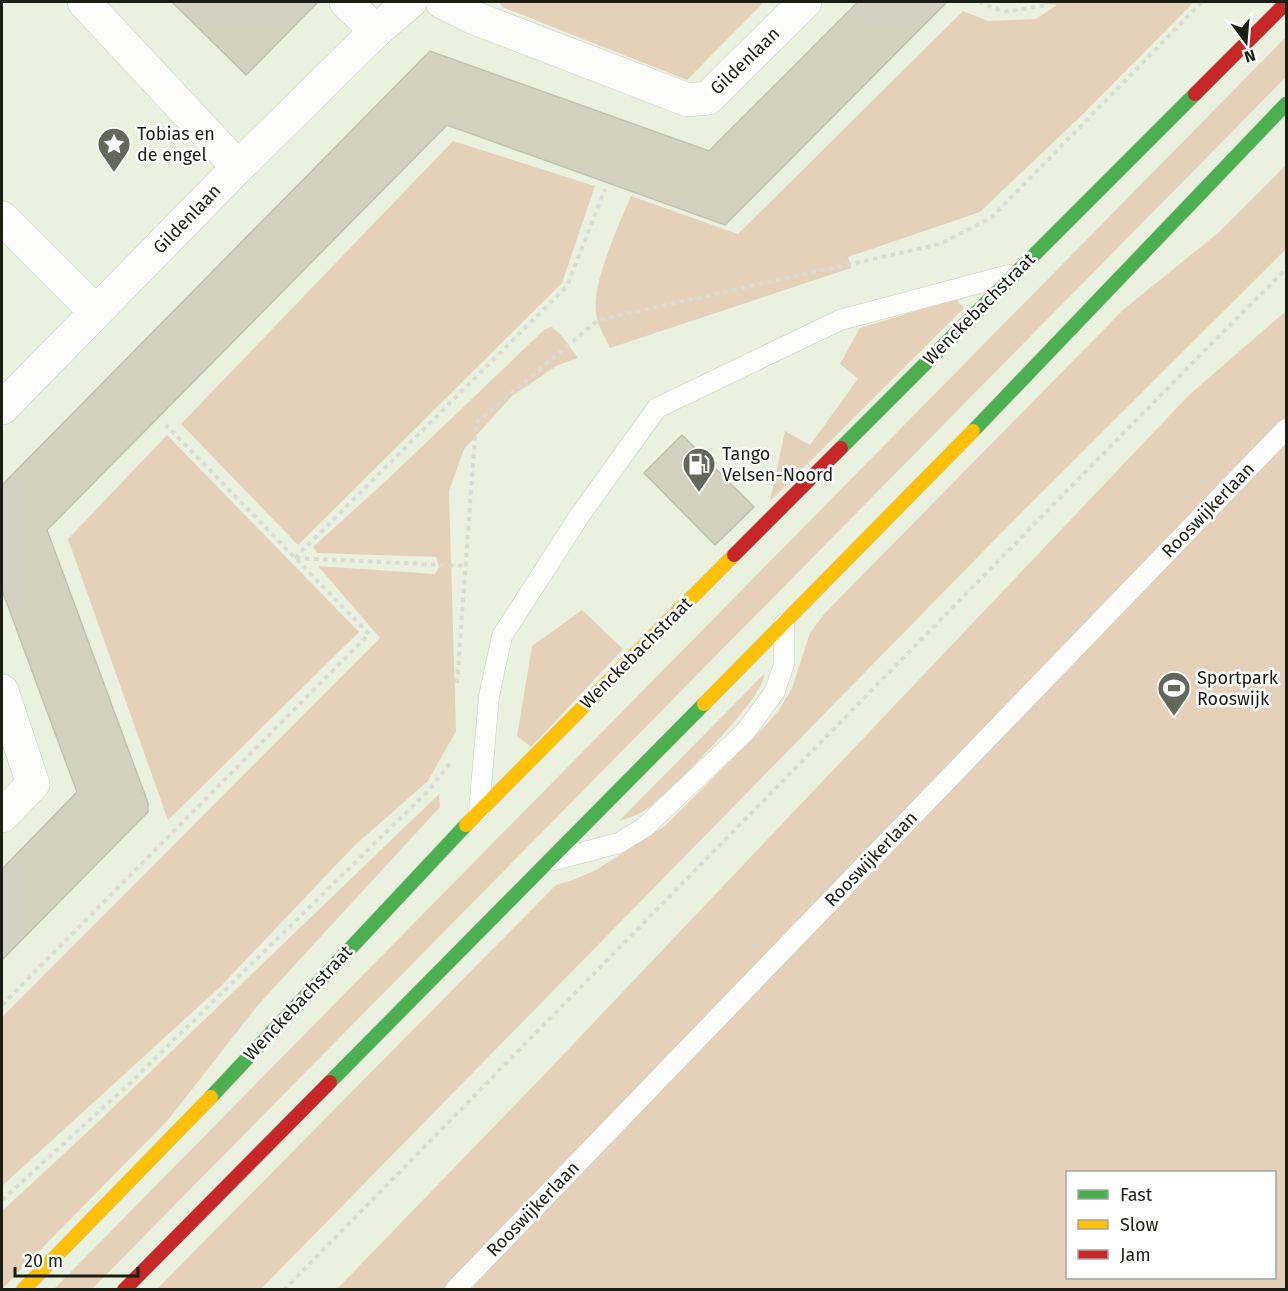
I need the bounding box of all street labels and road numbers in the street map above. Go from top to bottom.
street label: Gildenlaan [706,23,784,99]
street label: Gildenlaan [149,180,225,258]
street label: Wenckebachstraat [918,248,1040,370]
street label: Rooswijkerlaan [1157,458,1259,562]
street label: Wenckebachstraat [575,592,697,714]
street label: Rooswijkerlaan [820,807,922,911]
street label: Wenckebachstraat [239,941,357,1065]
street label: Rooswijkerlaan [482,1157,584,1261]

